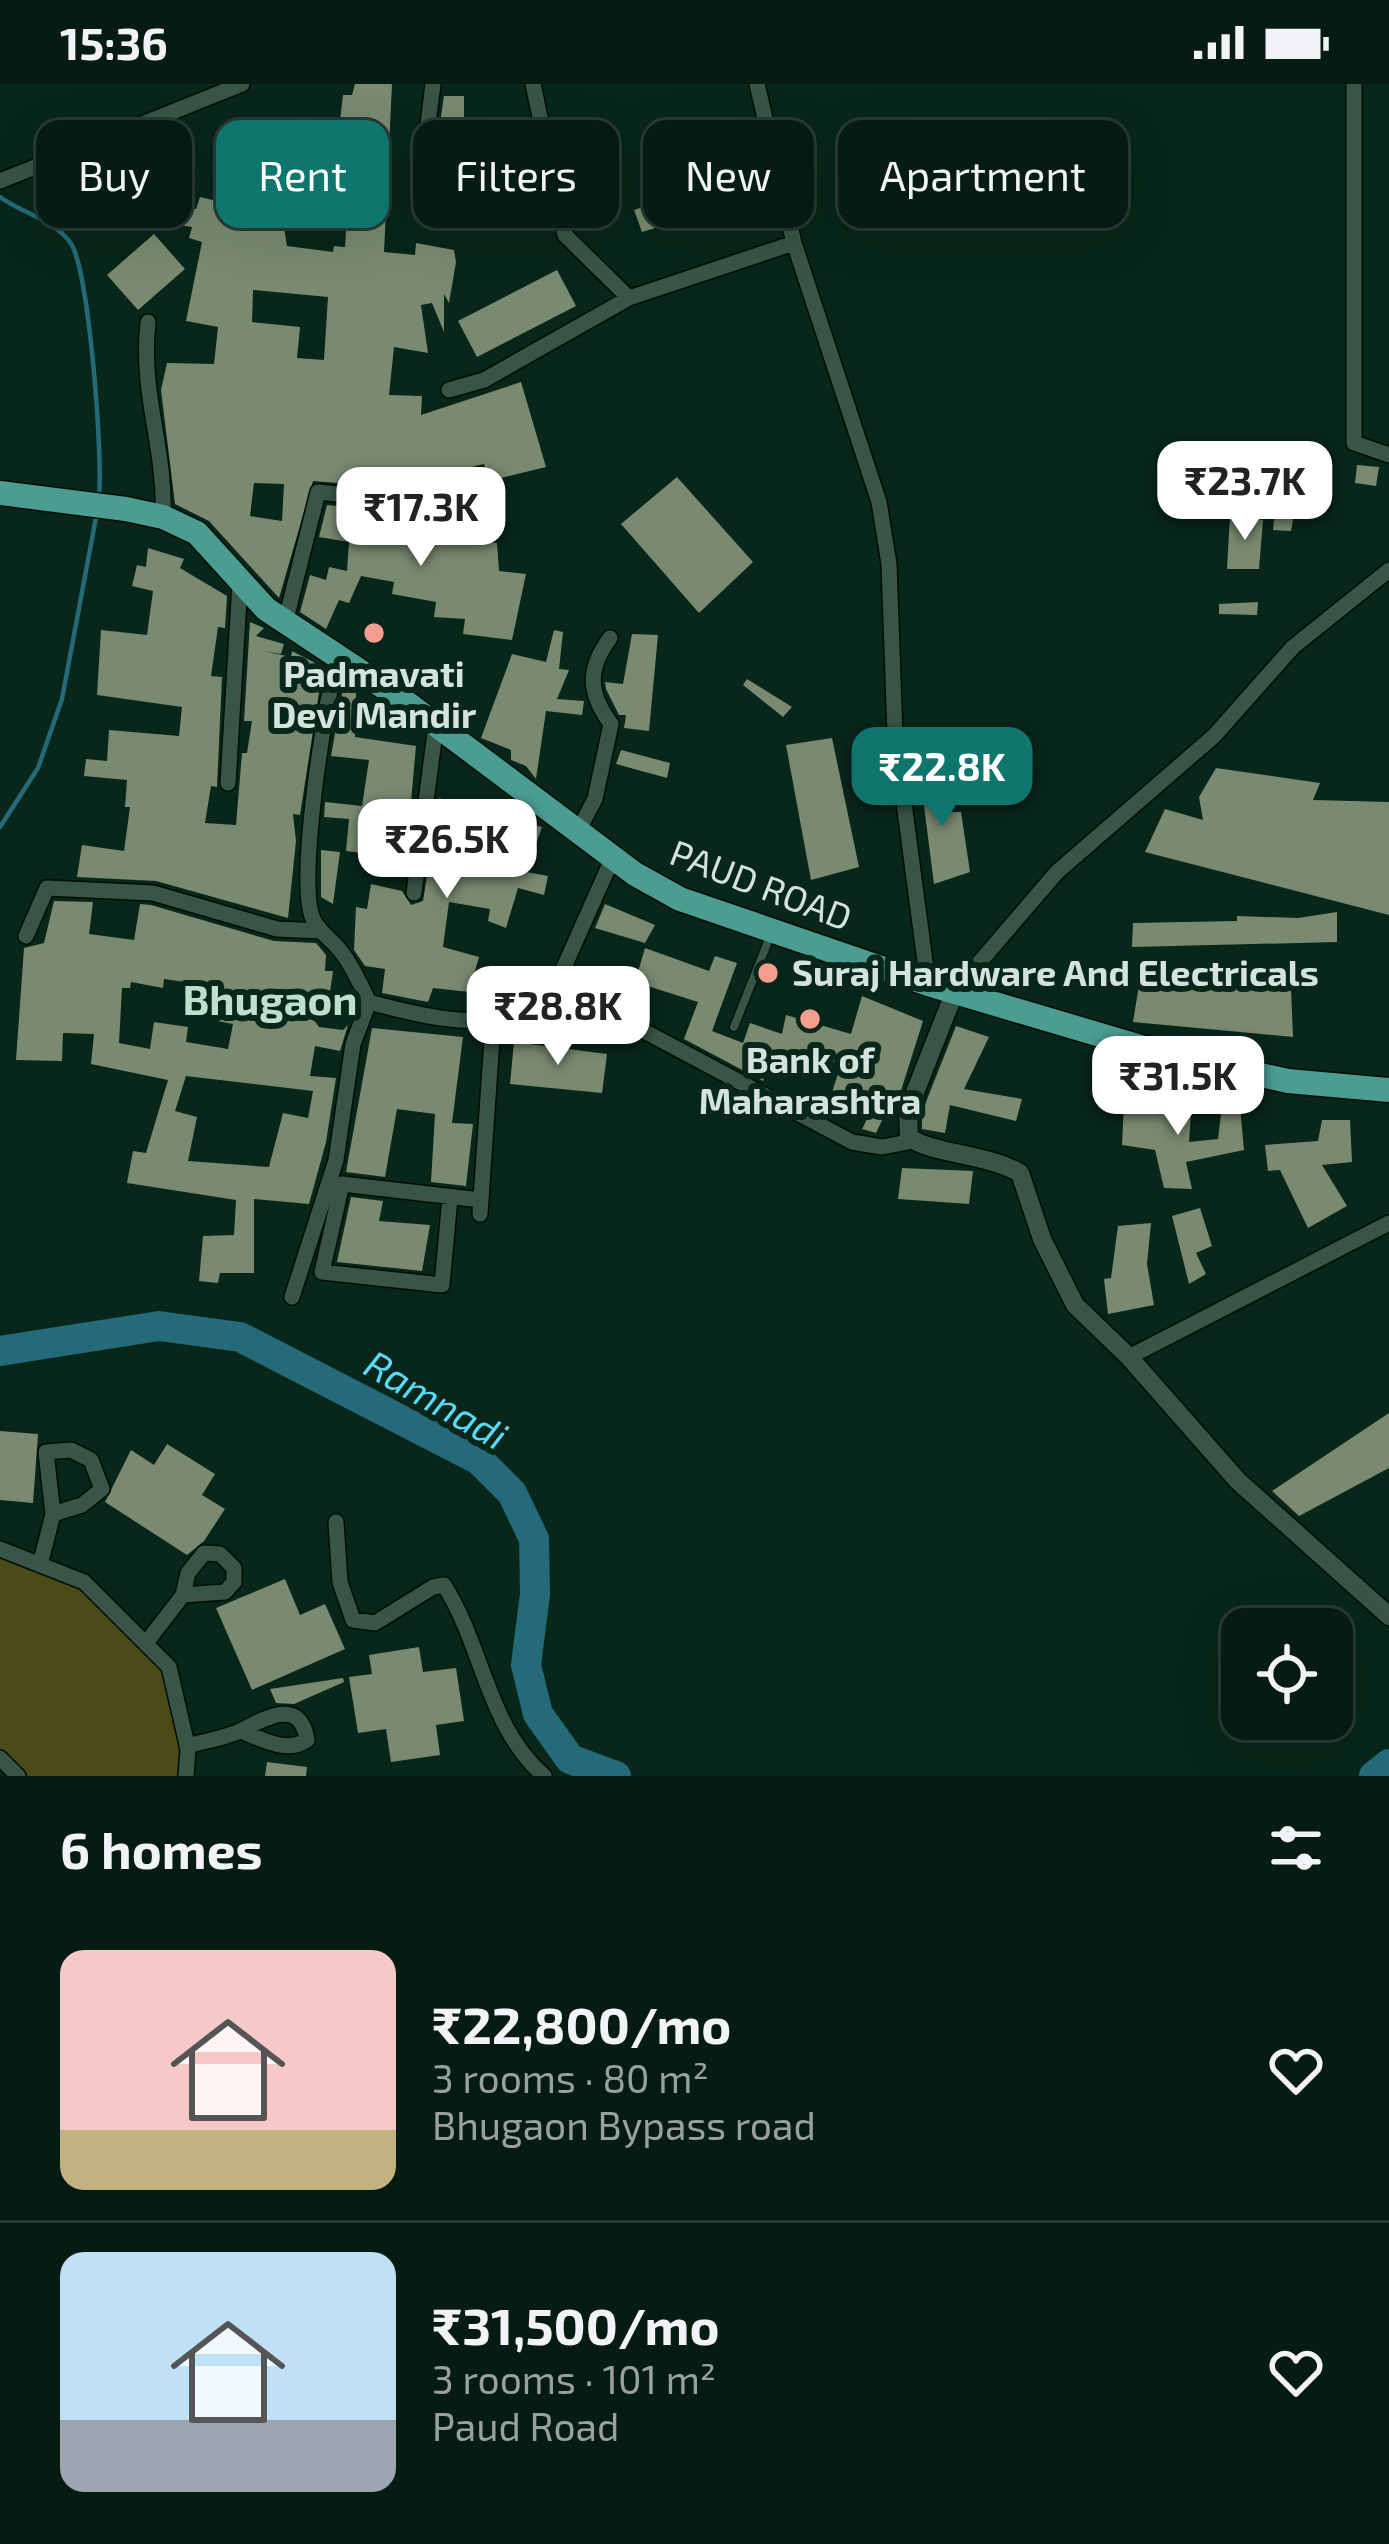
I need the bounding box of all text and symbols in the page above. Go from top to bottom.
text: 15:36 [60,15,168,69]
chip: Buy [36,120,192,228]
chip: Rent [216,120,389,228]
chip: Filters [413,120,619,228]
chip: New [643,120,814,228]
chip: Apartment [838,120,1128,228]
pin: ₹23.7K [1147,441,1343,543]
text: ₹23.7K [1184,456,1306,503]
pin: ₹17.3K [323,467,519,569]
text: ₹17.3K [363,482,479,529]
marker: Padmavati Devi Mandir [361,620,387,646]
place label: Padmavati Devi Mandir [272,651,477,735]
pin: ₹22.8K [844,727,1040,829]
text: ₹22.8K [879,742,1005,789]
pin: ₹26.5K [349,799,545,901]
text: ₹26.5K [385,814,509,861]
street label: PAUD ROAD [665,829,858,938]
place label: Suraj Hardware And Electricals [792,950,1319,993]
marker: Suraj Hardware And Electricals [755,960,781,986]
pin: ₹28.8K [460,966,656,1068]
district label: Bhugaon [182,973,358,1023]
text: ₹28.8K [494,981,622,1028]
marker: Bank of Maharashtra [797,1006,823,1032]
pin: ₹31.5K [1080,1036,1276,1138]
place label: Bank of Maharashtra [699,1037,921,1121]
text: ₹31.5K [1119,1051,1237,1098]
water label: Ramnadi [357,1339,516,1458]
map controls [1221,1608,1353,1740]
button: locate [1221,1608,1353,1740]
icon: filters [1263,1815,1329,1881]
text: 6 homes [60,1818,263,1879]
text: ₹22,800/mo [432,1993,731,2054]
icon: home [156,1998,300,2142]
icon: heart [1263,2037,1329,2103]
text: 3 rooms · 80 m² [432,2054,709,2101]
text: Bhugaon Bypass road [432,2101,816,2148]
text: ₹31,500/mo [432,2294,720,2355]
icon: home [156,2300,300,2444]
icon: heart [1263,2339,1329,2405]
text: 3 rooms · 101 m² [432,2355,716,2402]
text: Paud Road [432,2402,619,2449]

